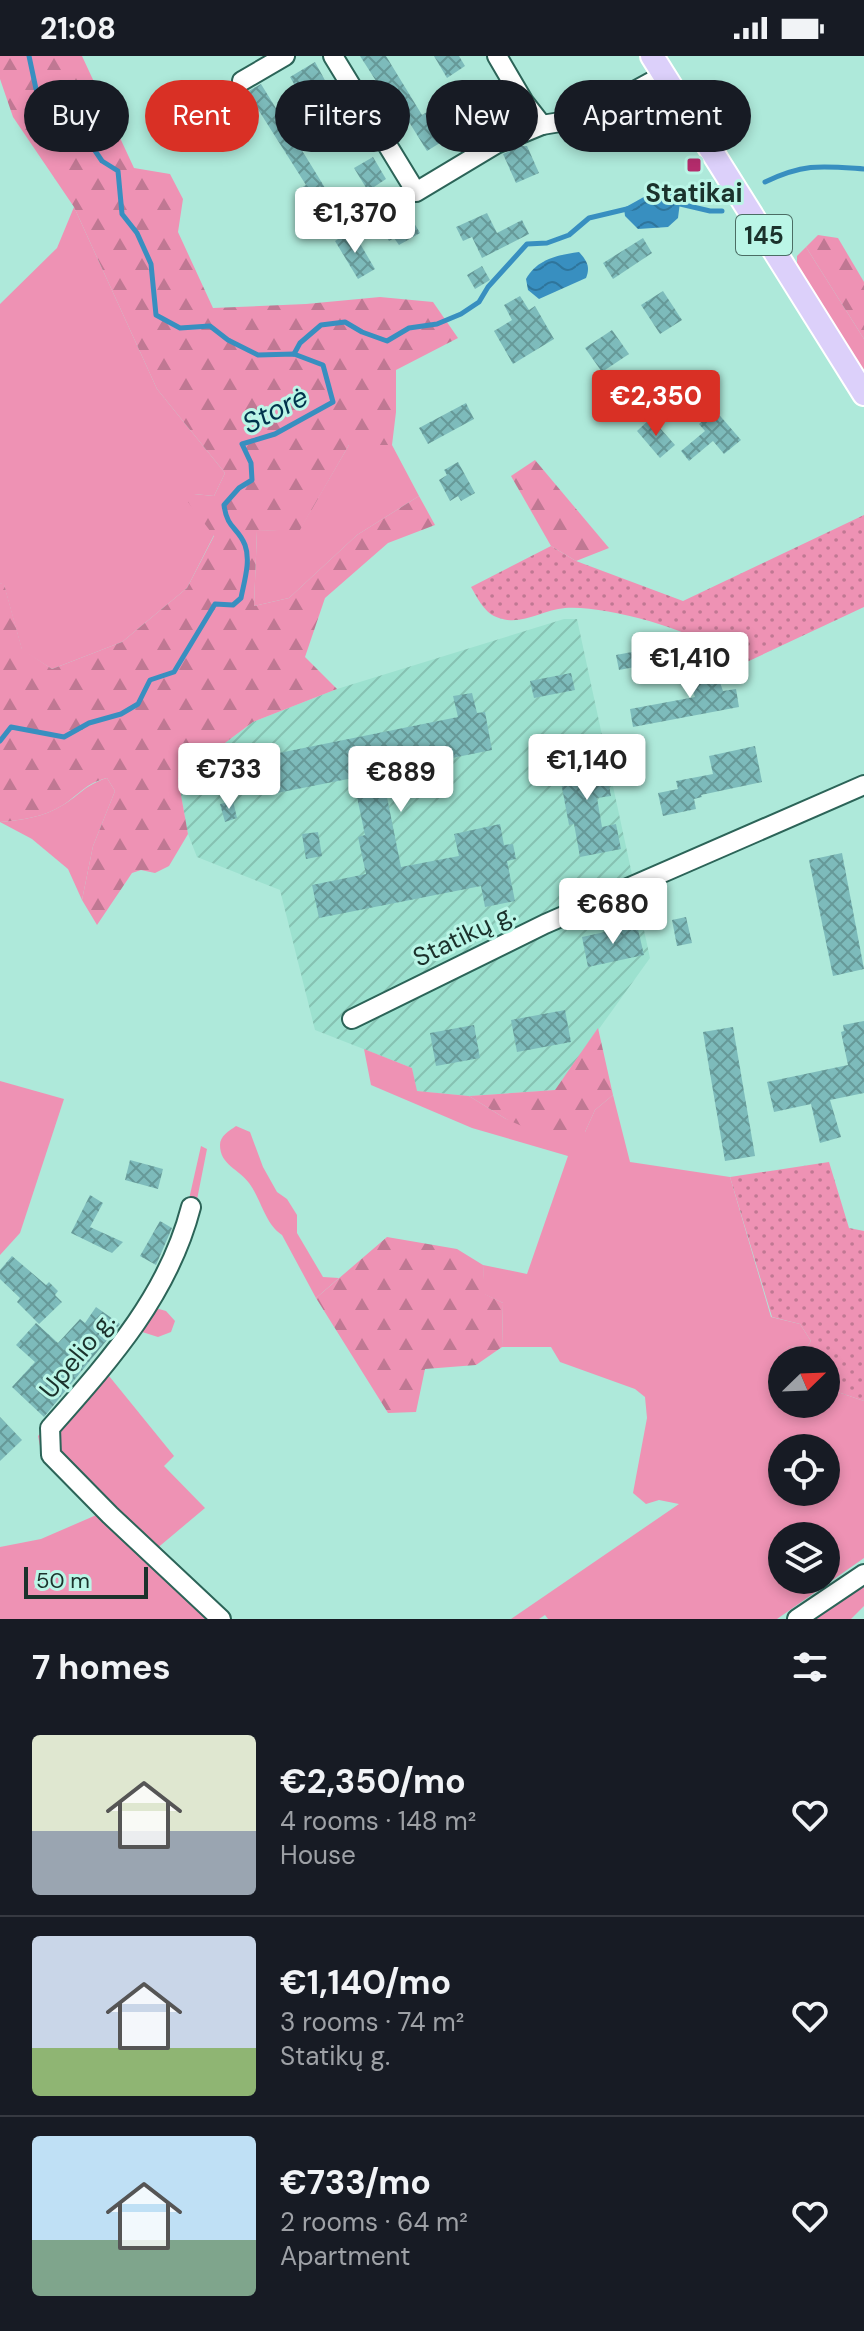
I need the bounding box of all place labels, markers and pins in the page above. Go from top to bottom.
marker: Statikai [685,156,703,174]
place label: Statikai [645,176,743,210]
pin: €1,370 [290,187,420,255]
pin: €2,350 [591,370,721,438]
pin: €1,410 [625,632,755,700]
pin: €1,140 [522,734,652,802]
pin: €733 [182,743,276,811]
pin: €889 [354,746,448,814]
pin: €680 [566,878,660,946]

